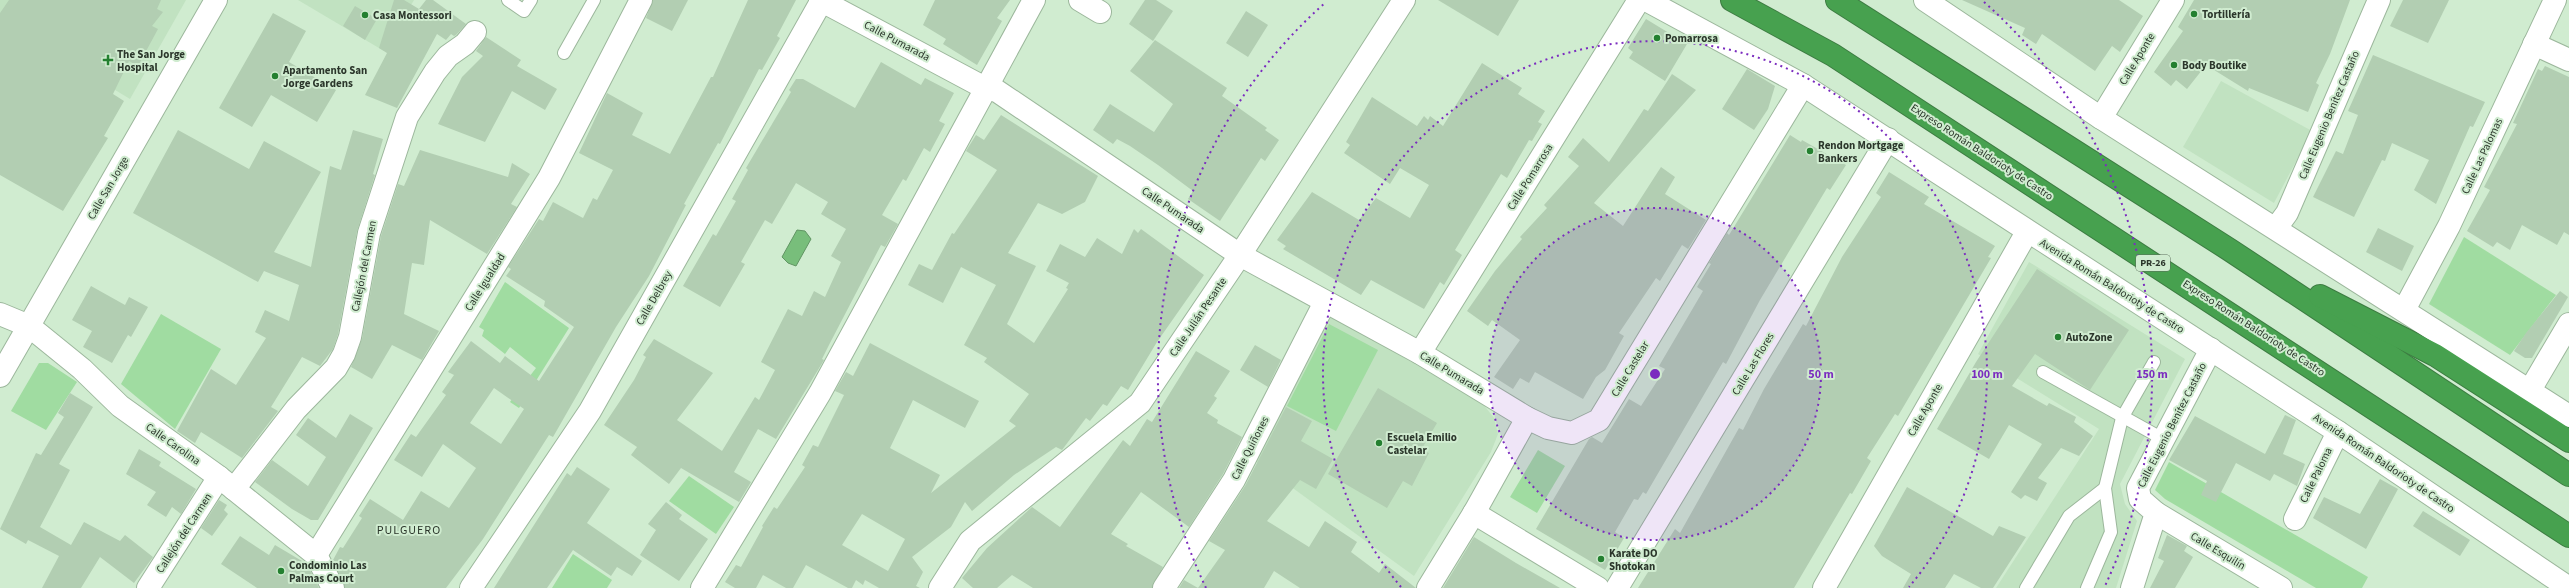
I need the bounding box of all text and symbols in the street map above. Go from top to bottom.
place label: Tortillería [2202,7,2250,22]
place label: Casa Montessori [373,8,452,23]
marker: Tortillería [2189,9,2199,19]
marker: Casa Montessori [360,10,370,20]
street label: Calle Pumarada [861,17,933,65]
street label: Calle Aponte [2116,30,2159,88]
place label: Pomarrosa [1665,31,1718,46]
marker: Pomarrosa [1652,33,1662,43]
place label: The San Jorge Hospital [117,47,185,75]
street label: Calle Eugenio Benítez Castaño [2295,48,2363,182]
marker: The San Jorge Hospital [102,54,114,66]
place label: Body Boutike [2182,58,2247,73]
marker: Body Boutike [2169,60,2179,70]
place label: Apartamento San Jorge Gardens [282,63,367,91]
marker: Apartamento San Jorge Gardens [270,71,280,81]
street label: Expreso Román Baldorioty de Castro [1908,100,2056,204]
street label: Calle Las Palomas [2458,115,2506,196]
place label: Rendon Mortgage Bankers [1818,138,1904,166]
street label: Calle Pomarrosa [1504,141,1556,213]
marker: Rendon Mortgage Bankers [1805,146,1815,156]
street label: Calle San Jorge [84,153,132,222]
street label: Calle Pumarada [1139,183,1207,237]
street label: Callejón del Carmen [348,219,380,313]
street label: Avenida Román Baldorioty de Castro [2037,235,2187,337]
street label: Calle Igualdad [461,250,509,314]
road number: PR-26 [2136,255,2170,271]
street label: Calle Delbrey [632,268,676,328]
street label: Calle Julián Pesante [1166,274,1230,359]
street label: Expreso Román Baldorioty de Castro [2180,276,2328,380]
street label: Calle Las Flores [1728,329,1778,398]
place label: AutoZone [2065,330,2113,345]
marker: AutoZone [2053,332,2063,342]
street label: Calle Castelar [1607,338,1653,400]
street label: Calle Pumarada [1417,348,1487,398]
street label: Calle Eugenio Benítez Castaño [2134,360,2210,490]
text: 50 m [1808,366,1834,383]
text: 100 m [1971,366,2003,383]
text: 150 m [2136,366,2168,383]
centre of rings [1648,367,1662,381]
street label: Calle Aponte [1904,381,1946,439]
street label: Avenida Román Baldorioty de Castro [2310,410,2458,516]
street label: Calle Quiñones [1228,413,1273,482]
street label: Calle Carolina [143,420,203,468]
place label: Escuela Emilio Castelar [1387,430,1457,458]
marker: Escuela Emilio Castelar [1374,438,1384,448]
street label: Calle Paloma [2296,445,2336,505]
street label: Callejón del Carmen [152,490,216,576]
district label: PULGUERO [377,522,441,539]
street label: Calle Esquilín [2188,529,2248,573]
place label: Karate DO Shotokan [1609,546,1658,574]
marker: Karate DO Shotokan [1596,554,1606,564]
place label: Condominio Las Palmas Court [289,558,367,586]
marker: Condominio Las Palmas Court [276,566,286,576]

